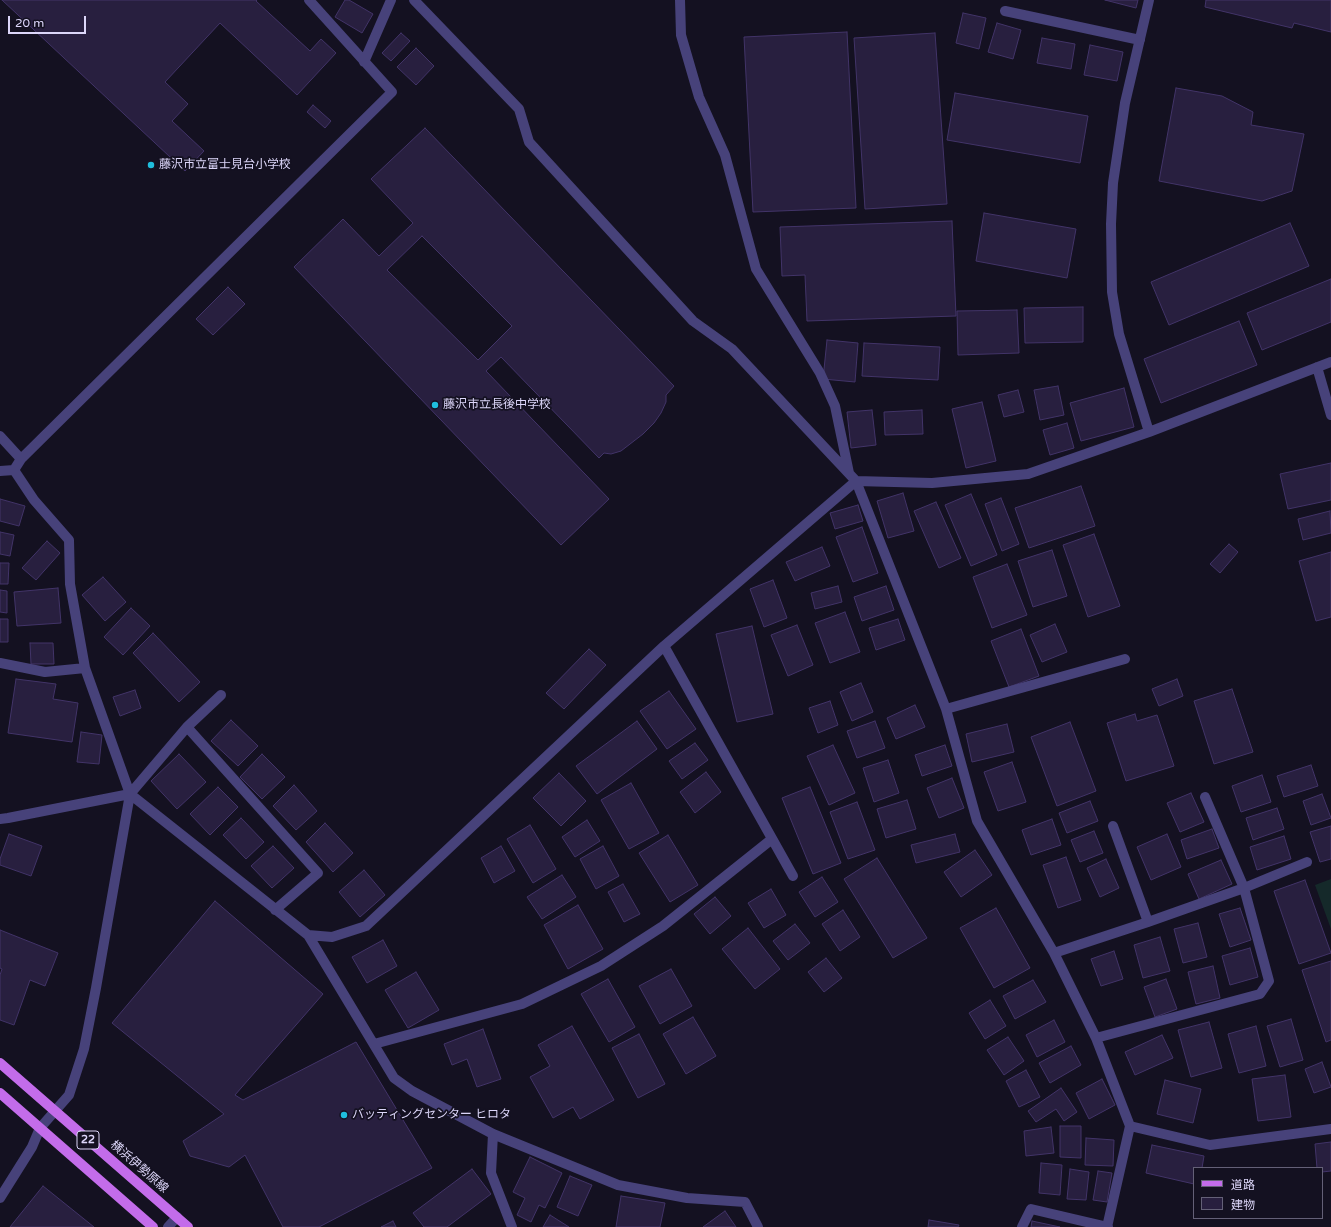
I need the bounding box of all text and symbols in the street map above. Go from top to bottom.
scale bar [10,8,88,34]
text: 20 m [15,16,44,30]
place label: 藤沢市立富士見台小学校 [159,158,291,172]
marker: 藤沢市立富士見台小学校 [146,160,156,170]
place label: 藤沢市立長後中学校 [443,398,551,412]
marker: 藤沢市立長後中学校 [430,400,440,410]
place label: バッティングセンター ヒロタ [352,1108,511,1122]
marker: バッティングセンター ヒロタ [339,1110,349,1120]
road number: 22 [77,1131,99,1149]
street label: 横浜伊勢原線 [107,1138,171,1196]
legend [1193,1167,1323,1219]
text: 道路 [1231,1178,1255,1192]
text: 建物 [1231,1198,1255,1212]

